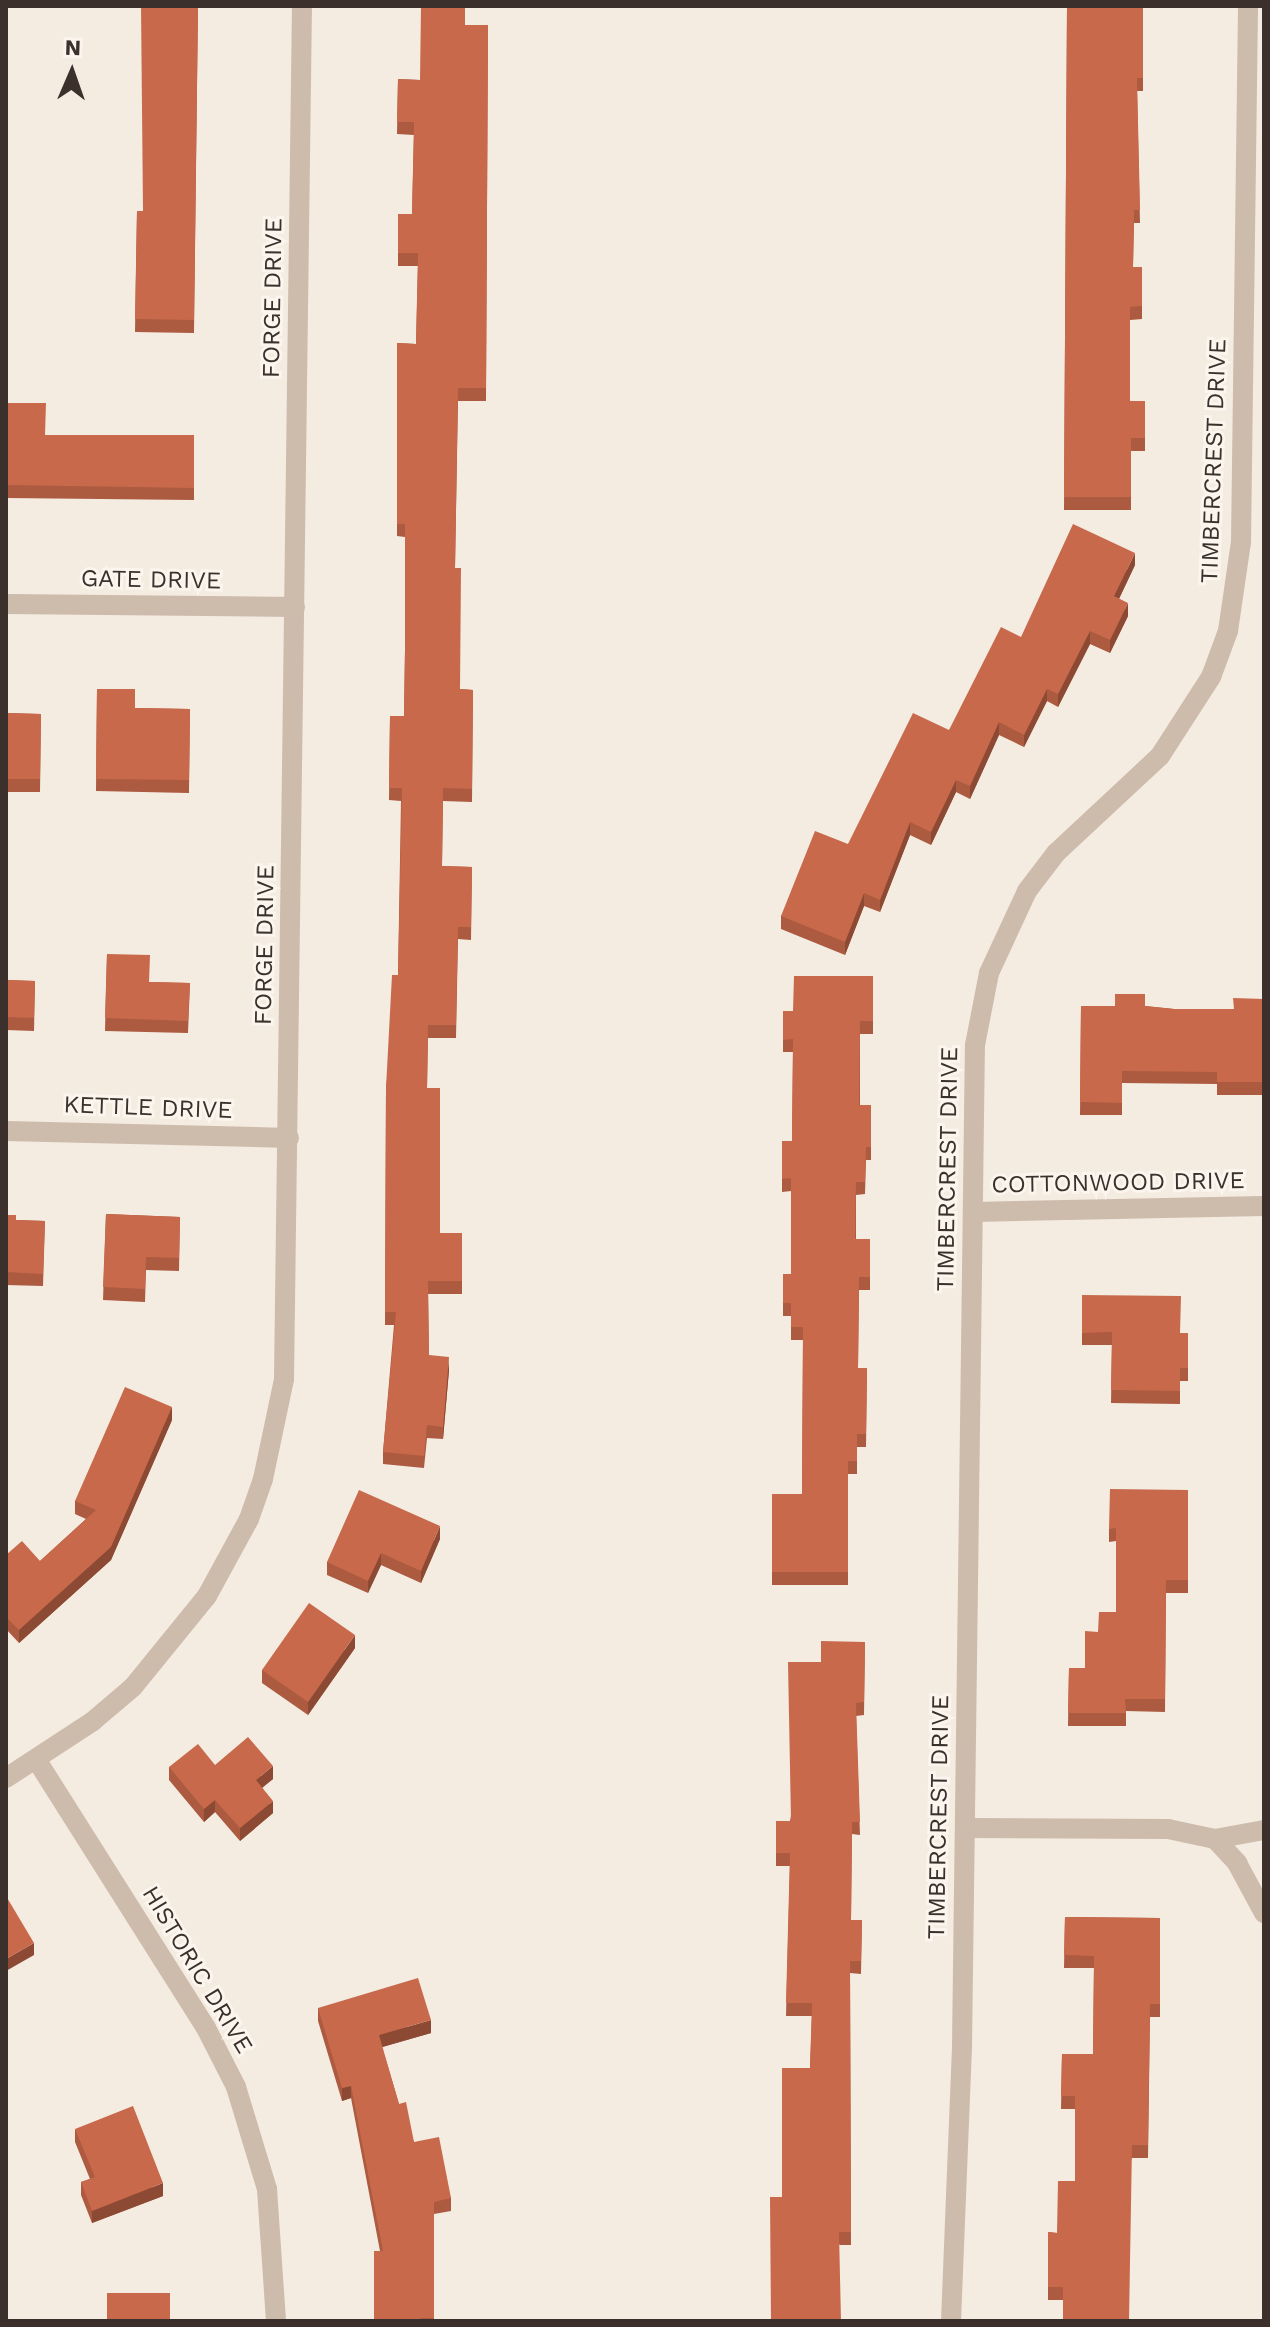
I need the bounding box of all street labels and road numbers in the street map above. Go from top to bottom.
street label: FORGE DRIVE [257,218,289,378]
street label: TIMBERCREST DRIVE [1195,338,1233,584]
street label: GATE DRIVE [81,564,221,596]
street label: FORGE DRIVE [249,865,281,1025]
street label: TIMBERCREST DRIVE [931,1046,965,1292]
street label: KETTLE DRIVE [63,1091,233,1125]
street label: COTTONWOOD DRIVE [991,1166,1245,1200]
street label: TIMBERCREST DRIVE [922,1694,956,1940]
street label: HISTORIC DRIVE [136,1881,258,2059]

